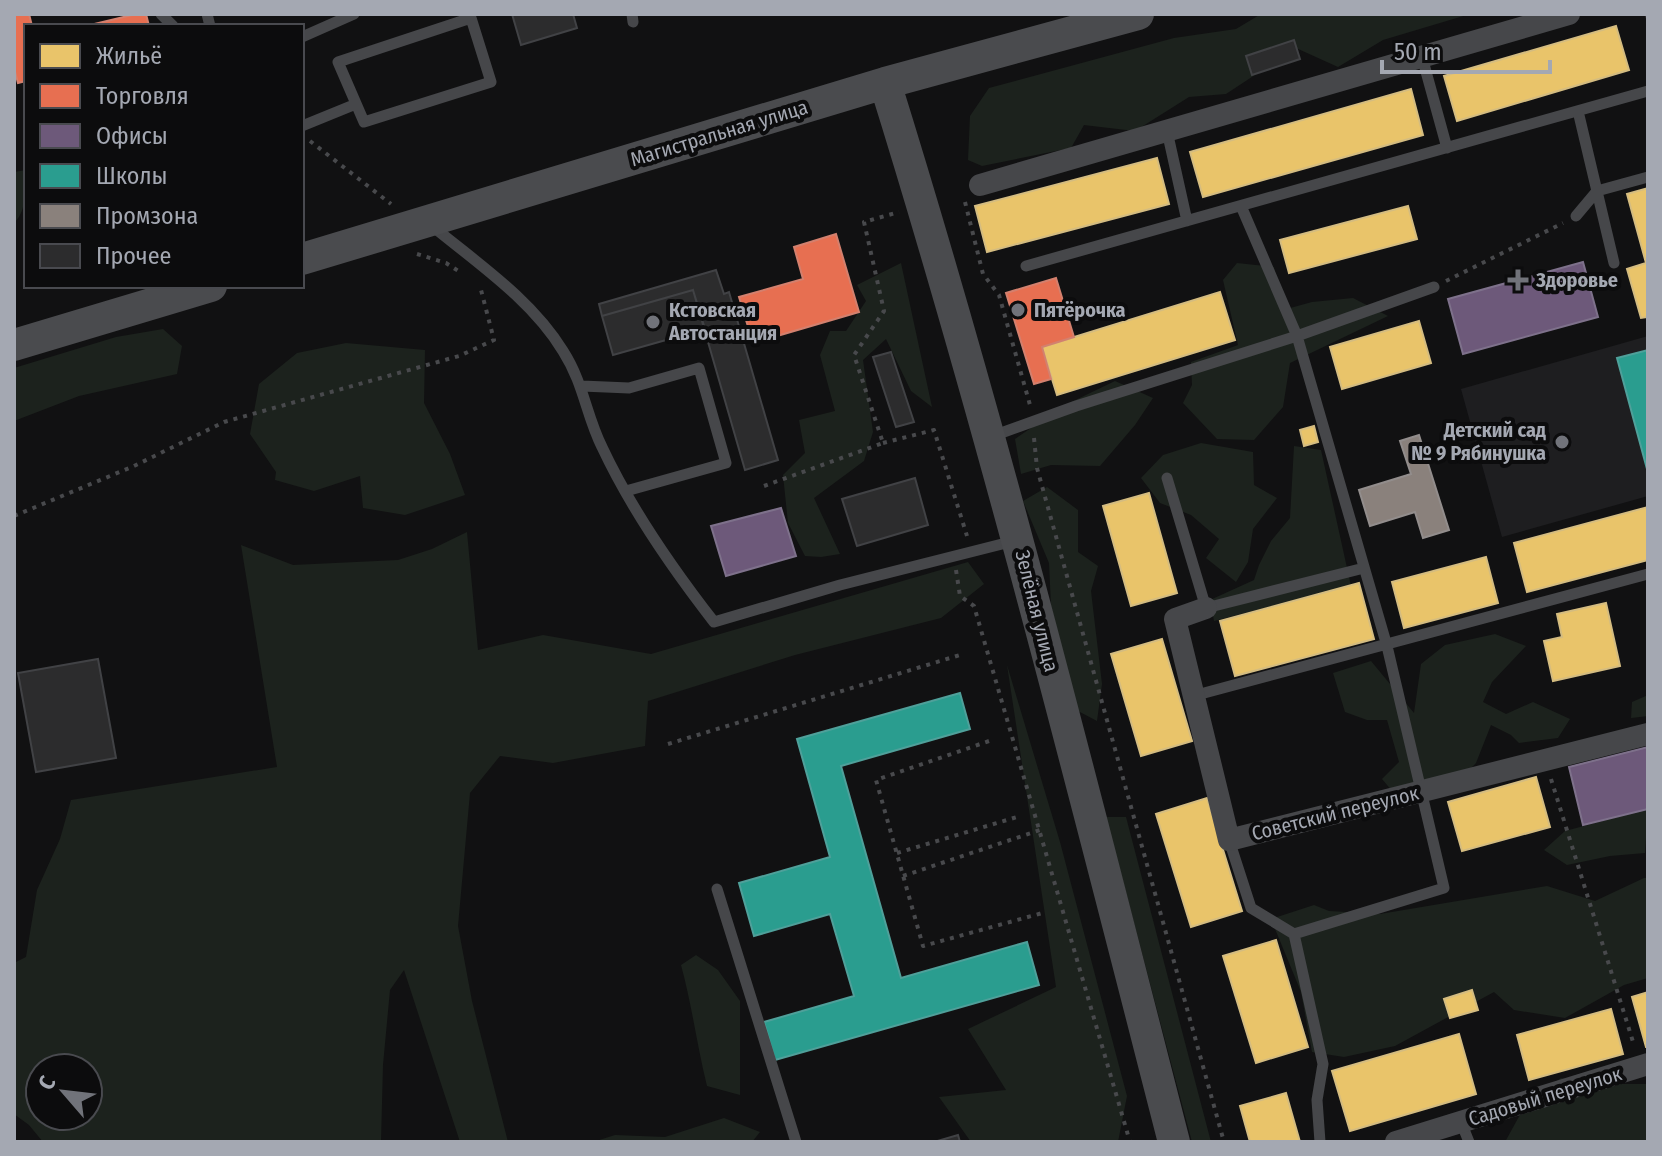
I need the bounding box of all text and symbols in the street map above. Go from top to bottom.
legend [24,24,304,288]
scale bar [1382,24,1550,74]
text: 50 m [1394,38,1442,66]
text: Жильё [96,42,162,70]
text: Торговля [96,82,189,110]
street label: Магистральная улица [627,95,811,171]
text: Офисы [96,122,168,150]
text: Школы [96,162,168,190]
text: Промзона [96,202,198,230]
text: Прочее [96,242,171,270]
place label: Здоровье [1535,268,1618,292]
marker: Здоровье [1507,269,1529,291]
place label: Кстовская Автостанция [668,298,777,345]
place label: Пятёрочка [1034,298,1126,322]
marker: Пятёрочка [1009,301,1027,319]
marker: Кстовская Автостанция [644,313,662,331]
place label: Детский сад № 9 Рябинушка [1411,418,1546,465]
marker: Детский сад № 9 Рябинушка [1553,433,1571,451]
street label: Зелёная улица [1010,548,1064,674]
street label: Советский переулок [1249,780,1422,845]
north arrow [24,1052,104,1132]
street label: Садовый переулок [1466,1061,1625,1131]
text: С [32,1071,62,1094]

